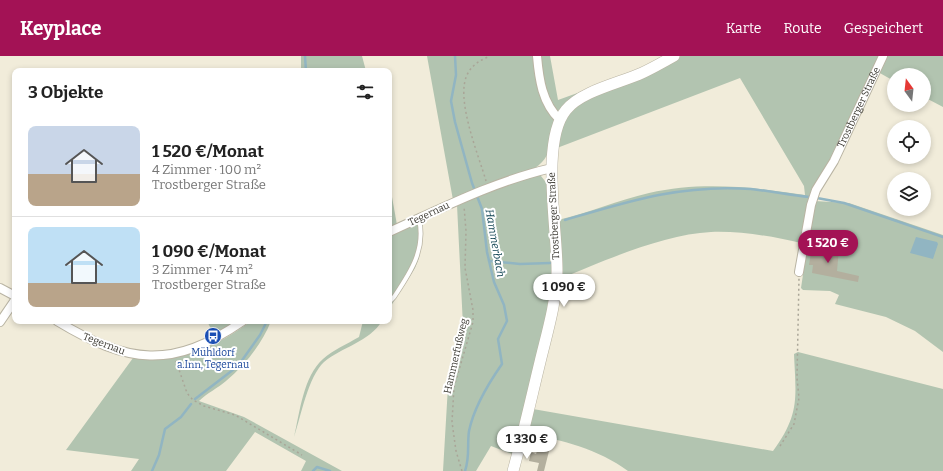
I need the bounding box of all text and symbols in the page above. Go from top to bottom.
text: Keyplace [20,17,102,40]
text: Karte [726,20,761,37]
text: Route [783,20,822,37]
text: Gespeichert [844,20,923,37]
street label: Trostberger Straße [835,65,883,150]
north arrow [887,68,931,112]
map controls [887,68,931,216]
icon: filters [354,81,376,103]
text: 3 Objekte [28,82,103,103]
button: locate [887,120,931,164]
text: 1 520 €/Monat [152,141,264,162]
icon: home [60,142,108,190]
text: 4 Zimmer · 100 m² [152,162,261,177]
street label: Trostberger Straße [546,172,562,260]
button: layers [887,172,931,216]
text: Trostberger Straße [152,177,266,192]
street label: Tegernau [407,199,451,229]
water label: Hammerbach [483,208,507,278]
pin: 1 520 € [791,230,865,264]
text: 1 520 € [807,235,849,250]
text: 1 090 €/Monat [152,241,266,262]
icon: home [60,243,108,291]
text: 3 Zimmer · 74 m² [152,262,253,277]
pin: 1 090 € [527,274,601,308]
text: Trostberger Straße [152,277,266,292]
text: 1 090 € [542,279,586,294]
street label: Hammerfußweg [441,317,471,395]
bus stop icon: Mühldorf a.Inn, Tegernau [203,326,223,346]
street label: Tegernau [81,331,127,357]
place label: Mühldorf a.Inn, Tegernau [177,347,249,371]
pin: 1 330 € [490,426,564,460]
text: 1 330 € [506,431,548,446]

